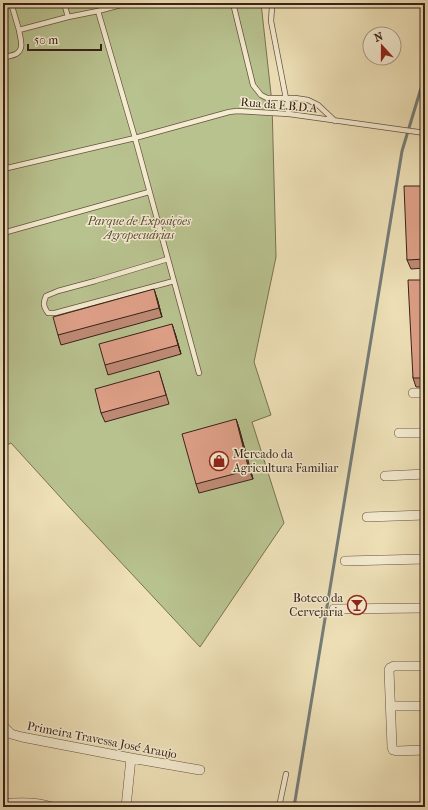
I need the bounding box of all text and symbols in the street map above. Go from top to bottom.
scale bar [28,26,101,52]
north arrow [362,26,402,66]
text: N [372,29,385,45]
text: 50 m [34,33,58,47]
street label: Rua da E.B.D.A [240,95,318,115]
park label: Parque de Exposições Agropecuárias [86,214,191,242]
place label: Mercado da Agricultura Familiar [232,447,339,475]
shop icon: Mercado da Agricultura Familiar [208,450,230,472]
place label: Boteco da Cervejaria [289,591,343,619]
bar icon: Boteco da Cervejaria [346,594,368,616]
street label: Primeira Travessa José Araujo [26,719,178,761]

